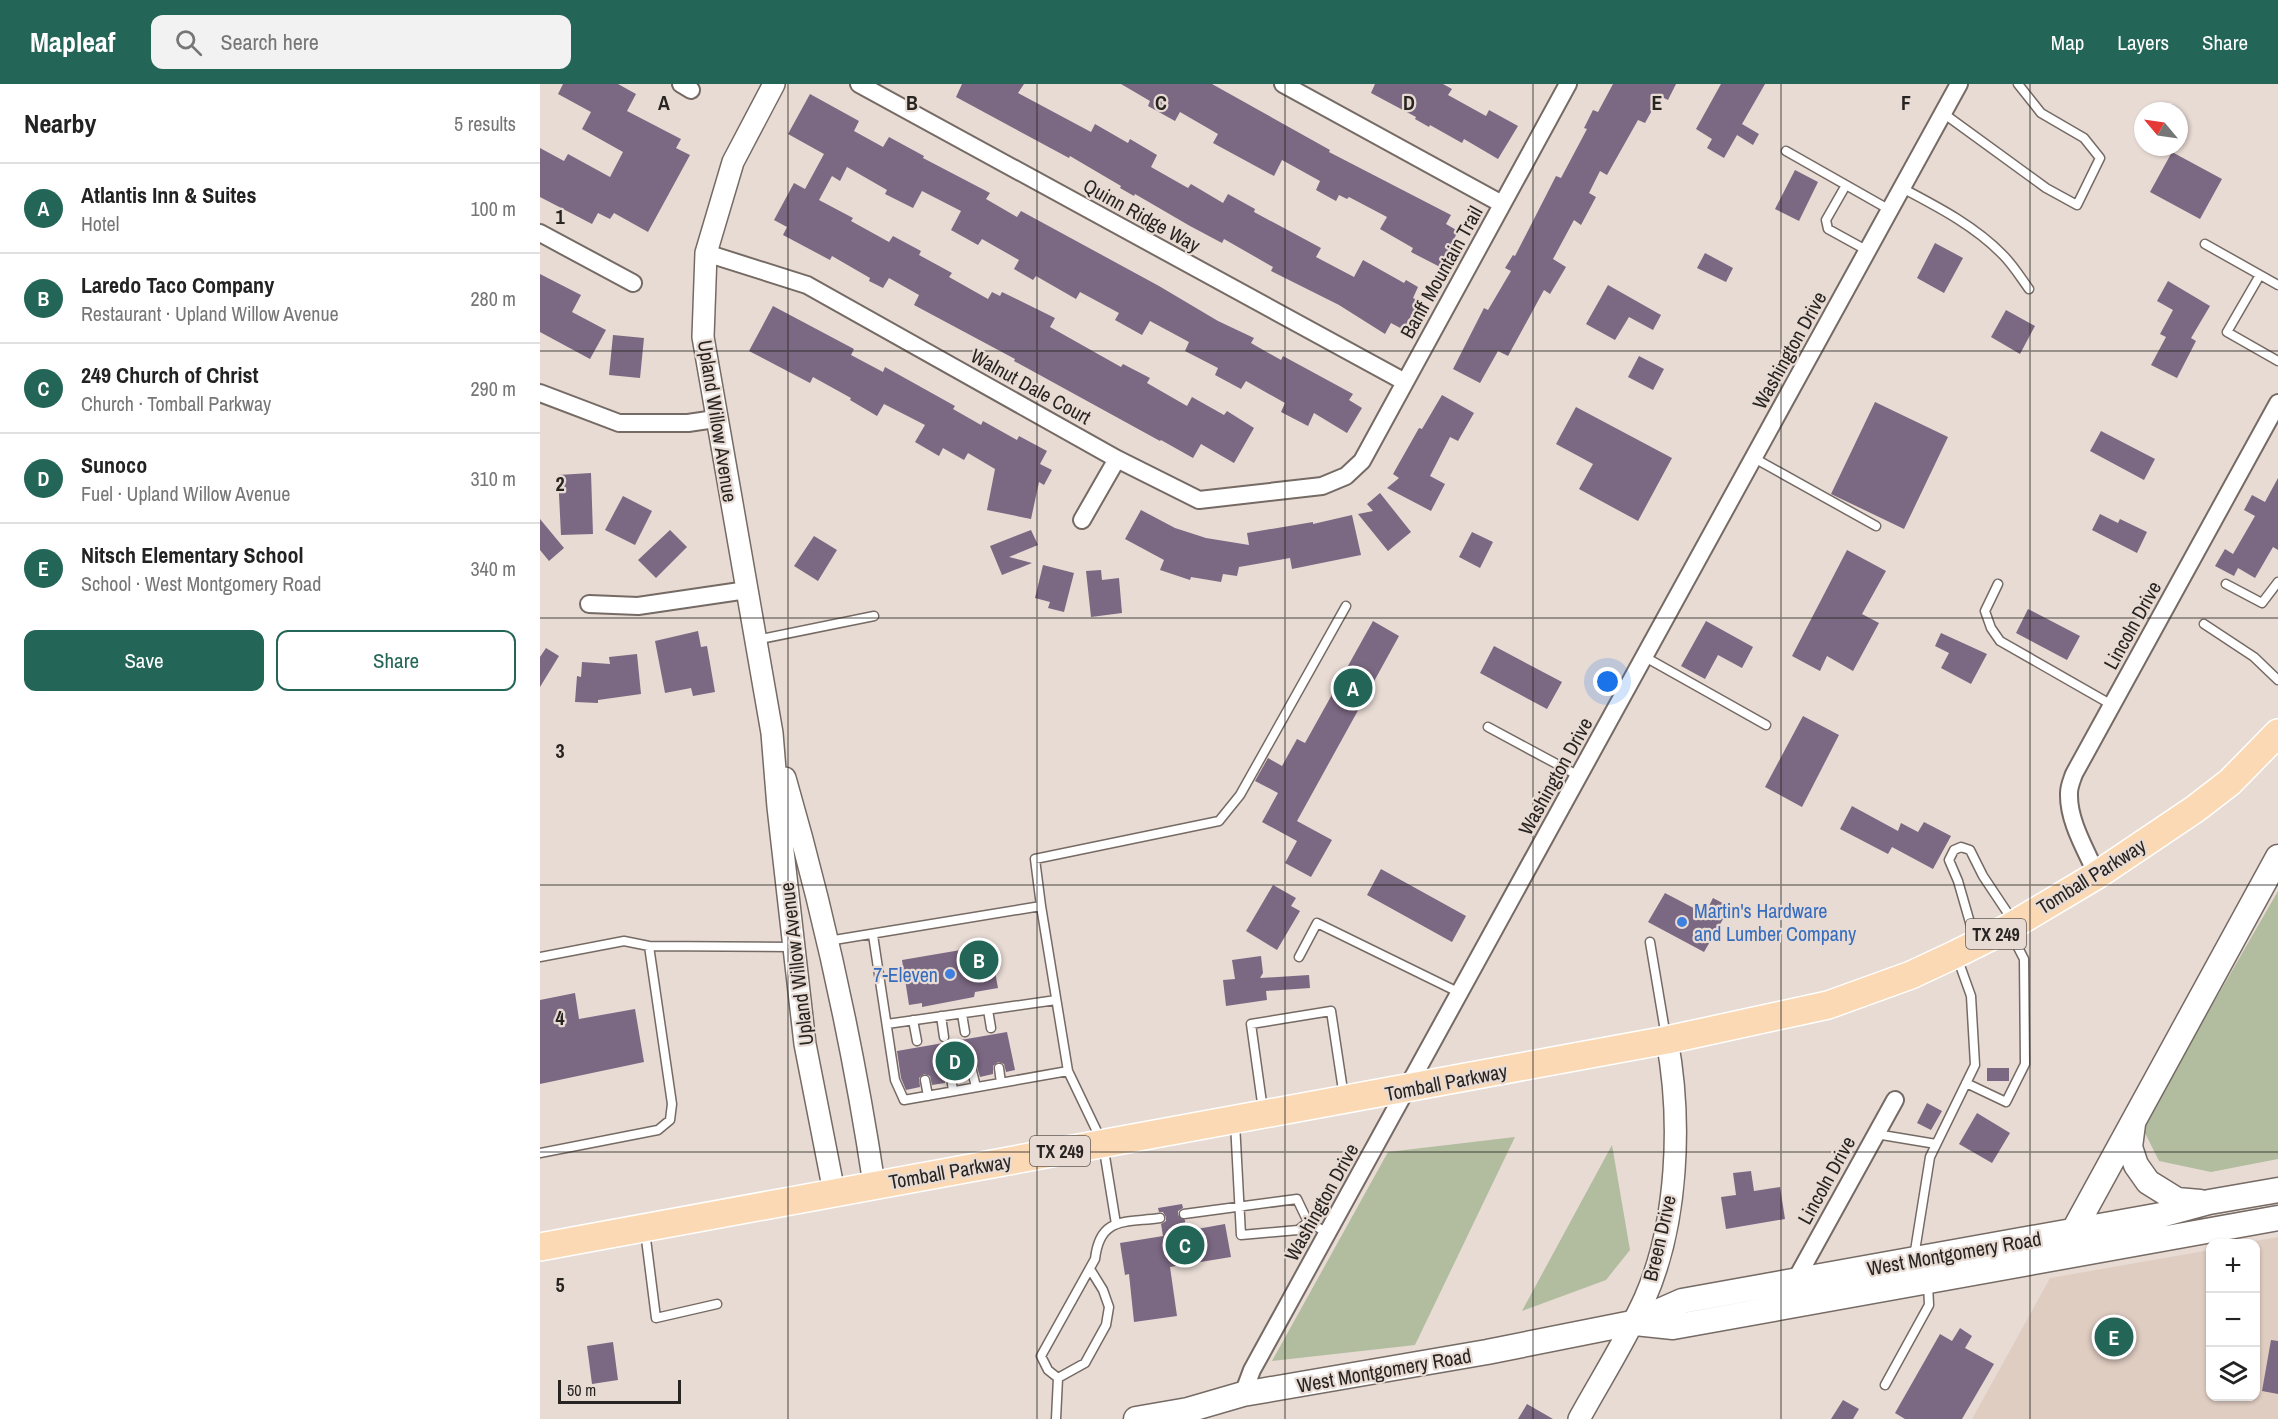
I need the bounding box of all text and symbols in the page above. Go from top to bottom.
search box [151,15,571,69]
text: Mapleaf [30,23,115,61]
icon: search [172,26,205,59]
text: Search here [220,27,319,57]
text: Map [2051,28,2084,57]
text: Layers [2117,28,2169,57]
text: Share [2202,28,2248,57]
text: A [658,89,670,116]
text: B [906,89,918,116]
text: C [1155,89,1167,116]
text: D [1403,89,1415,116]
text: E [1652,89,1663,116]
text: F [1901,89,1911,116]
north arrow [2134,102,2188,156]
text: Nearby [24,106,96,141]
text: 5 results [454,110,516,137]
street label: Quinn Ridge Way [1079,172,1206,259]
text: Atlantis Inn & Suites [81,180,256,210]
text: A [38,195,49,222]
text: 100 m [470,195,516,222]
street label: Banff Mountain Trail [1393,201,1489,343]
text: 1 [555,203,565,230]
text: Hotel [81,210,119,237]
text: Laredo Taco Company [81,270,274,300]
text: B [38,285,49,312]
text: 280 m [470,285,516,312]
street label: Washington Drive [1746,286,1832,414]
text: Restaurant · Upland Willow Avenue [81,300,339,327]
street label: Upland Willow Avenue [692,338,744,504]
street label: Walnut Dale Court [966,342,1096,430]
text: 249 Church of Christ [81,360,258,390]
text: C [38,375,49,402]
text: 290 m [470,375,516,402]
text: Church · Tomball Parkway [81,390,271,417]
text: Sunoco [81,450,147,480]
text: D [38,465,49,492]
text: 310 m [470,465,516,492]
text: 2 [555,470,565,497]
text: Fuel · Upland Willow Avenue [81,480,290,507]
text: Nitsch Elementary School [81,540,304,570]
text: E [38,555,49,582]
text: 340 m [470,555,516,582]
text: School · West Montgomery Road [81,570,321,597]
street label: Lincoln Drive [2097,576,2167,674]
button: Save [24,630,264,691]
button: Share [276,630,516,691]
pin: A [1334,666,1372,710]
your location [1593,667,1622,696]
street label: Washington Drive [1512,712,1598,840]
text: 3 [555,737,565,764]
street label: Tomball Parkway [2031,831,2151,920]
street label: Upland Willow Avenue [773,881,819,1047]
place label: Martin's Hardware and Lumber Company [1694,897,1857,947]
marker: Martin's Hardware and Lumber Company [1675,915,1689,929]
road number: TX 249 [1966,919,2026,949]
pin: B [960,938,998,982]
place label: 7-Eleven [873,961,938,988]
marker: 7-Eleven [943,967,957,981]
text: 4 [555,1004,565,1031]
pin: D [936,1038,974,1084]
street label: Tomball Parkway [1383,1057,1510,1107]
street label: Lincoln Drive [1791,1131,1861,1229]
road number: TX 249 [1030,1136,1090,1166]
street label: Washington Drive [1278,1138,1364,1266]
street label: Tomball Parkway [887,1147,1014,1195]
street label: Breen Drive [1636,1192,1682,1284]
pin: C [1166,1222,1204,1268]
street label: West Montgomery Road [1865,1224,2043,1282]
map controls [2206,1239,2260,1401]
button: + [2206,1239,2260,1293]
text: 5 [555,1271,565,1298]
button: − [2206,1293,2260,1347]
pin: E [2094,1314,2134,1360]
street label: West Montgomery Road [1295,1341,1473,1399]
button: layers [2206,1347,2260,1401]
scale bar [558,1377,681,1404]
text: 50 m [567,1379,596,1401]

